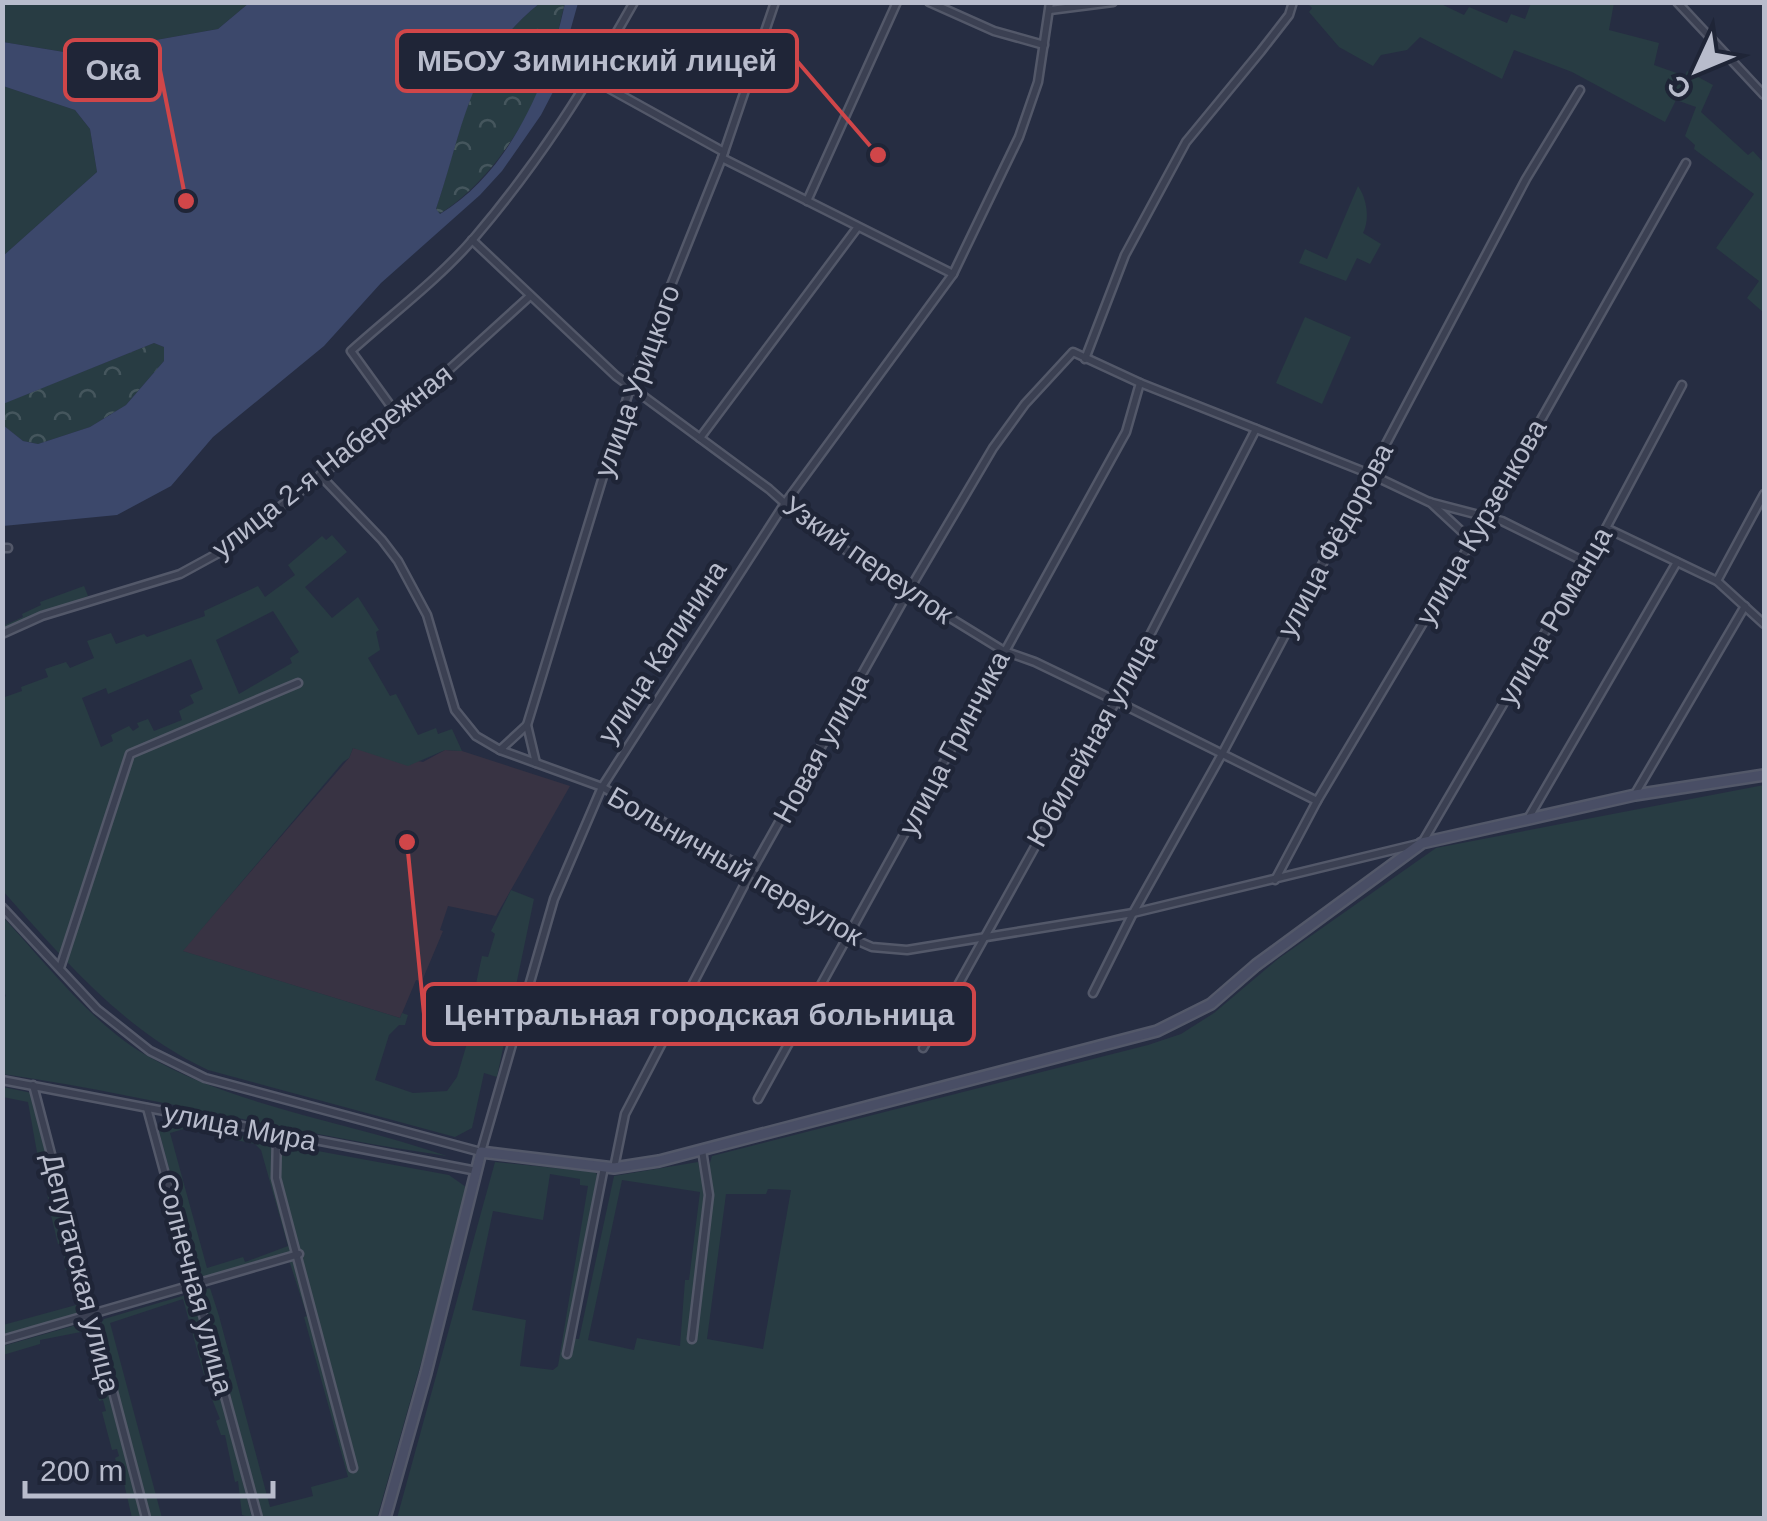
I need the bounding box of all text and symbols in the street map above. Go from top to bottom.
north arrow [1647,20,1747,120]
callout: МБОУ Зиминский лицей [397,31,797,91]
callout: Ока [65,40,160,100]
text: МБОУ Зиминский лицей [417,44,777,77]
text: Ока [85,53,141,86]
text: С [1661,69,1698,105]
street label: улица Урицкого [588,281,686,481]
street label: улица 2-я Набережная [206,358,458,564]
street label: улица Курзенкова [1410,413,1553,630]
street label: улица Фёдорова [1271,438,1399,642]
street label: Узкий переулок [777,490,959,630]
street label: улица Романца [1492,521,1619,710]
street label: улица Калинина [592,555,733,749]
street label: Юбилейная улица [1021,628,1164,852]
street label: улица Гринчика [893,645,1016,840]
street label: Новая улица [767,668,875,828]
street label: Больничный переулок [602,780,868,952]
callout: Центральная городская больница [424,984,974,1044]
text: Центральная городская больница [444,998,954,1031]
street label: улица Мира [161,1097,319,1157]
street label: Депутатская улица [36,1150,126,1397]
street label: Солнечная улица [151,1170,239,1398]
scale bar [25,1436,272,1498]
text: 200 m [40,1454,123,1487]

